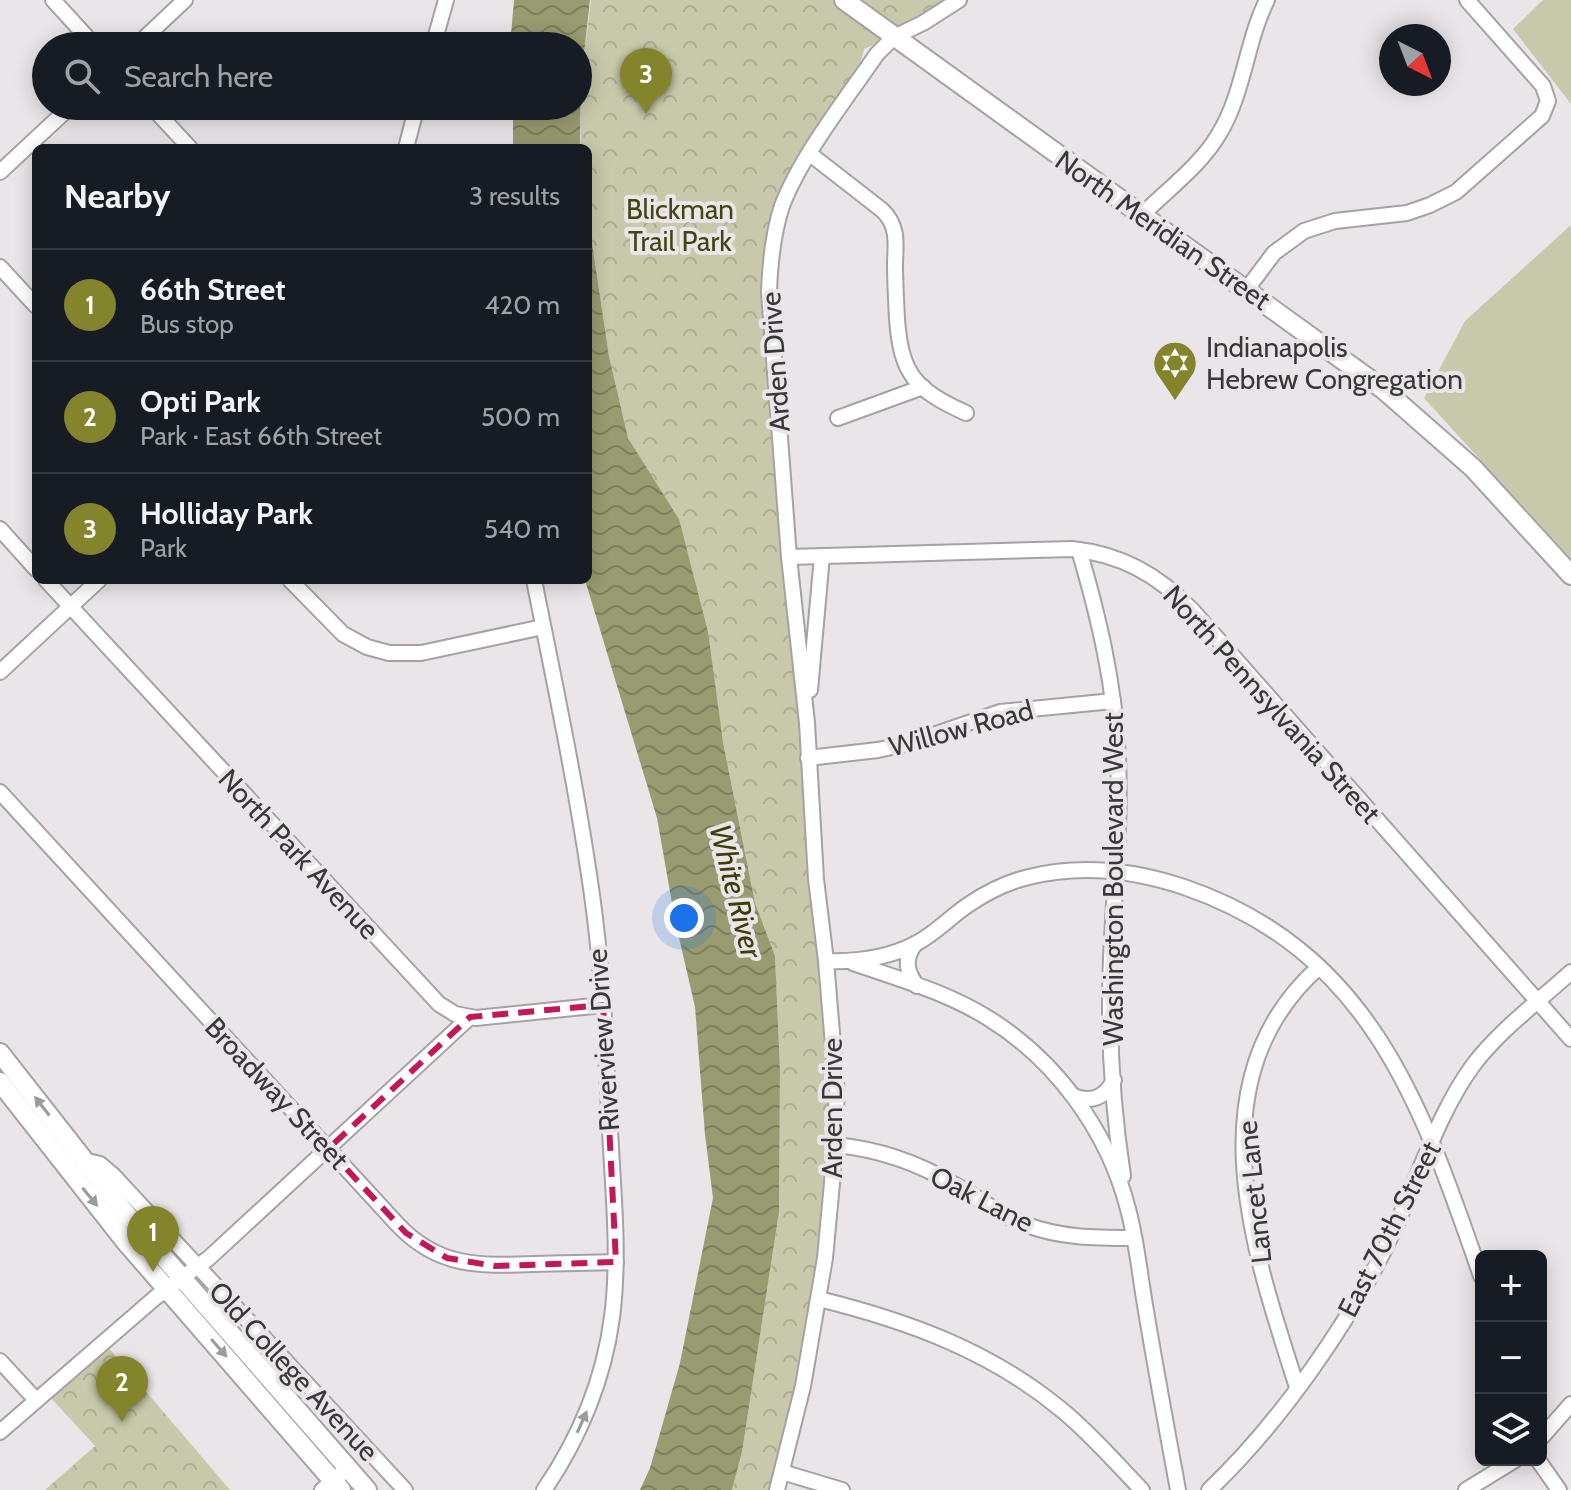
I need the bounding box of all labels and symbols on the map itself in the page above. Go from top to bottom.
north arrow [1379,24,1451,96]
pin: 3 [620,48,672,114]
street label: North Meridian Street [1049,143,1277,317]
park label: Blickman Trail Park [626,192,734,258]
street label: Arden Drive [753,291,797,433]
place label: Indianapolis Hebrew Congregation [1206,330,1463,396]
synagogue icon: Indianapolis Hebrew Congregation [1151,339,1199,402]
street label: North Pennsylvania Street [1156,578,1388,830]
street label: Willow Road [885,692,1037,764]
street label: Washington Boulevard West [1096,712,1130,1046]
street label: North Park Avenue [212,762,386,946]
water label: White River [702,820,771,963]
your location [664,898,704,938]
street label: Riverview Drive [580,948,626,1132]
street label: Broadway Street [198,1010,356,1176]
street label: Arden Drive [815,1038,849,1178]
one-way arrow [34,1096,50,1116]
street label: Lancet Lane [1230,1119,1278,1265]
street label: East 70th Street [1330,1136,1448,1322]
street label: Oak Lane [925,1159,1039,1239]
one-way arrow [81,1187,97,1207]
pin: 1 [127,1206,179,1272]
street label: Old College Avenue [202,1274,386,1468]
one-way arrow [209,1338,227,1357]
pin: 2 [96,1356,148,1422]
one-way arrow [575,1410,588,1434]

